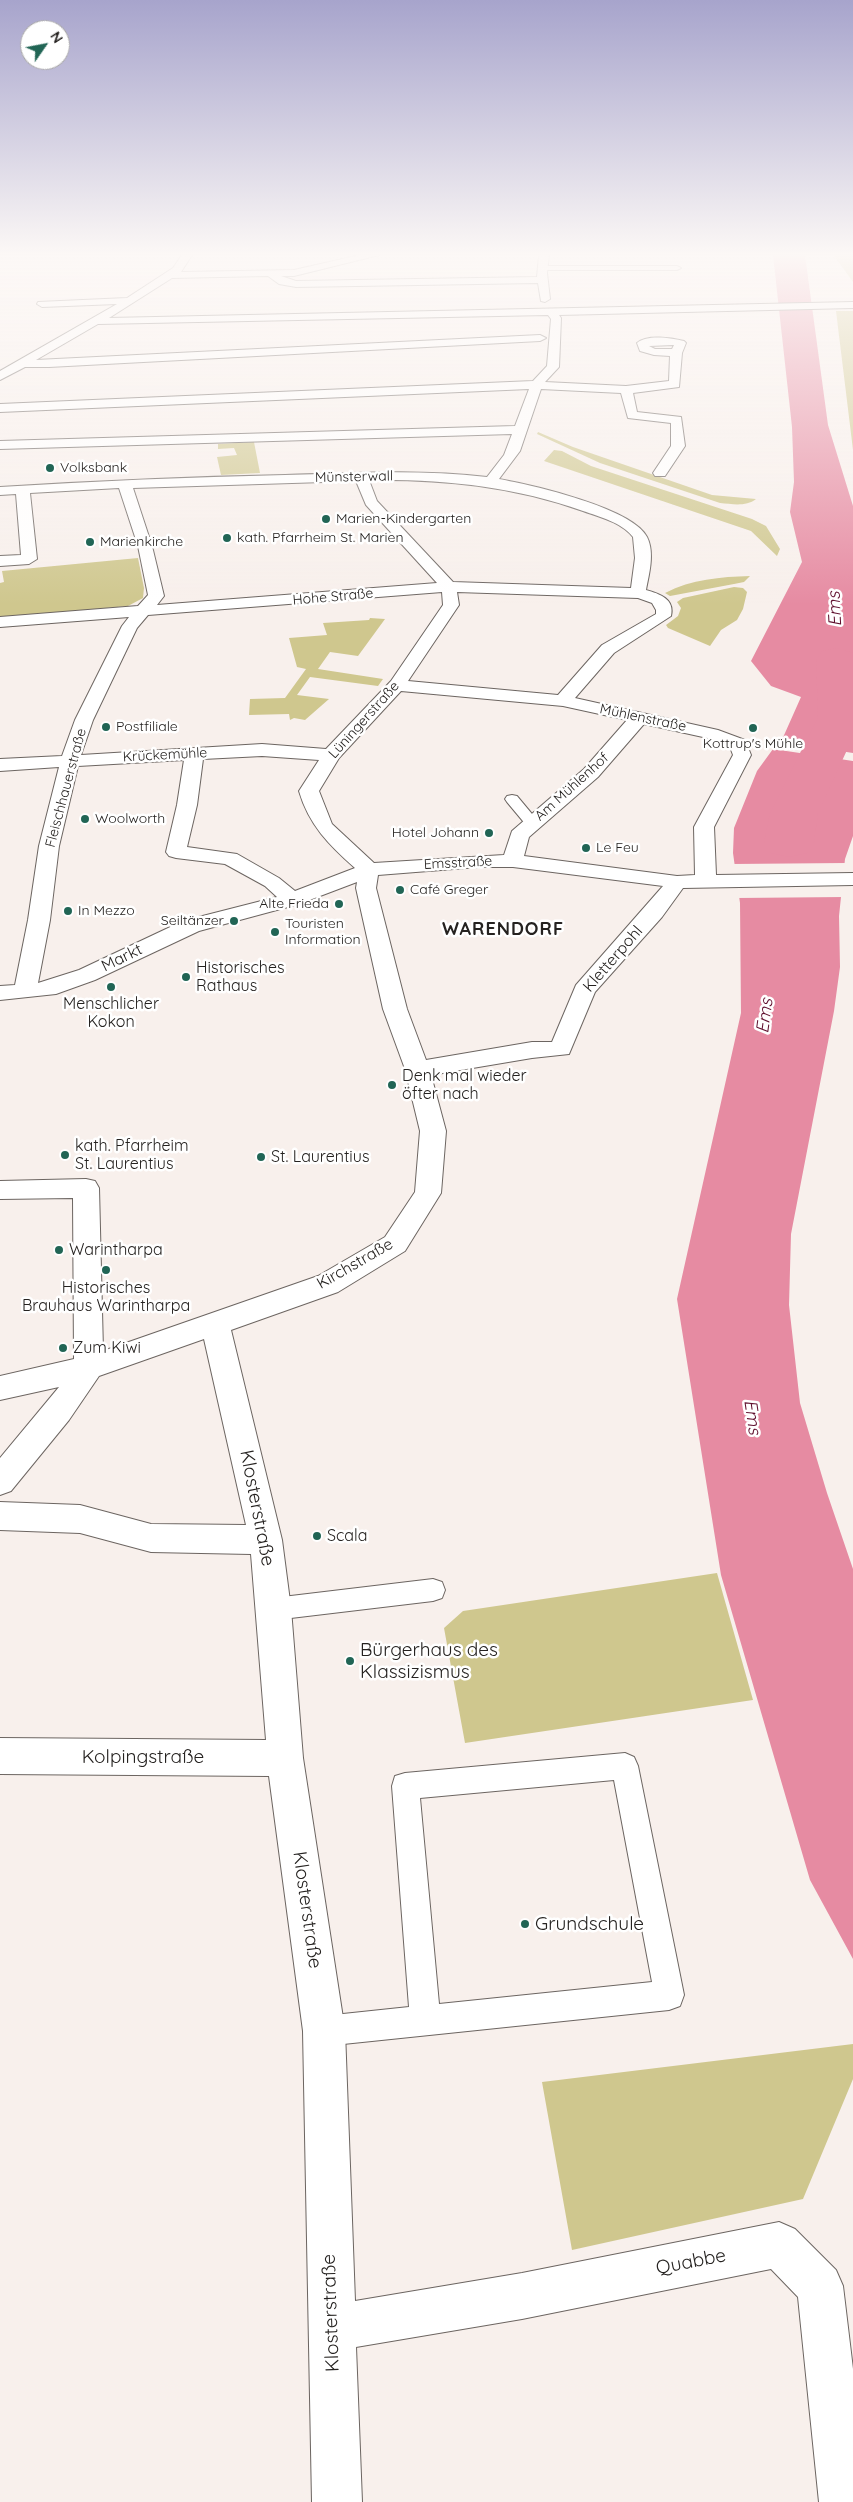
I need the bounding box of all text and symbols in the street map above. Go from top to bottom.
north arrow [20,20,70,70]
text: N [46,28,67,47]
place label: Volksbank [60,460,127,476]
marker: Volksbank [44,462,56,474]
street label: Münsterwall [315,468,393,486]
place label: Marien-Kindergarten [336,511,471,527]
marker: Marien-Kindergarten [320,513,332,525]
place label: kath. Pfarrheim St. Marien [237,530,404,546]
marker: kath. Pfarrheim St. Marien [221,532,233,544]
place label: Marienkirche [100,534,183,550]
marker: Marienkirche [84,536,96,548]
street label: Hohe Straße [292,585,374,609]
water label: Ems [823,591,847,627]
street label: Lüningerstraße [325,678,403,762]
street label: Mühlenstraße [598,701,688,735]
place label: Postfiliale [116,719,178,735]
marker: Postfiliale [100,721,112,733]
marker: Kottrup's Mühle [747,722,759,734]
street label: Fleischhauerstraße [42,727,90,849]
place label: Kottrup's Mühle [703,736,803,752]
street label: Krückemühle [122,744,208,766]
street label: Am Mühlenhof [532,749,612,825]
place label: Woolworth [95,811,165,827]
marker: Woolworth [79,813,91,825]
place label: Hotel Johann [392,825,479,841]
marker: Hotel Johann [483,827,495,839]
place label: Le Feu [596,840,639,856]
marker: Le Feu [580,842,592,854]
street label: Emsstraße [423,853,493,873]
place label: Café Greger [410,882,488,898]
marker: Café Greger [394,884,406,896]
place label: Alte Frieda [259,896,329,912]
marker: Alte Frieda [333,898,345,910]
place label: In Mezzo [78,903,135,919]
marker: In Mezzo [62,905,74,917]
place label: Seiltänzer [161,913,224,929]
marker: Seiltänzer [228,915,240,927]
place label: Touristen Information [285,916,360,949]
district label: WARENDORF [441,919,565,941]
street label: Kletterpohl [579,922,647,996]
marker: Touristen Information [269,926,281,938]
street label: Markt [98,940,146,976]
place label: Historisches Rathaus [196,958,284,996]
marker: Historisches Rathaus [180,971,192,983]
marker: Menschlicher Kokon [105,981,117,993]
place label: Menschlicher Kokon [63,994,159,1032]
water label: Ems [752,997,778,1035]
place label: Denk mal wieder öfter nach [402,1066,527,1104]
marker: Denk mal wieder öfter nach [386,1079,398,1091]
place label: kath. Pfarrheim St. Laurentius [75,1136,189,1174]
place label: St. Laurentius [271,1147,369,1167]
marker: kath. Pfarrheim St. Laurentius [59,1149,71,1161]
marker: St. Laurentius [255,1151,267,1163]
street label: Kirchstraße [314,1235,396,1293]
place label: Warintharpa [69,1240,163,1260]
marker: Warintharpa [53,1244,65,1256]
marker: Historisches Brauhaus Warintharpa [100,1264,112,1276]
place label: Historisches Brauhaus Warintharpa [22,1278,190,1316]
place label: Zum Kiwi [73,1338,141,1358]
marker: Zum Kiwi [57,1342,69,1354]
water label: Ems [739,1398,765,1436]
street label: Klosterstraße [235,1448,279,1568]
place label: Scala [327,1526,367,1546]
marker: Scala [311,1530,323,1542]
place label: Bürgerhaus des Klassizismus [360,1639,498,1683]
marker: Bürgerhaus des Klassizismus [344,1655,356,1667]
street label: Kolpingstraße [82,1746,204,1768]
street label: Klosterstraße [288,1850,326,1970]
place label: Grundschule [535,1913,644,1935]
marker: Grundschule [519,1918,531,1930]
street label: Quabbe [654,2244,728,2280]
street label: Klosterstraße [318,2254,344,2372]

